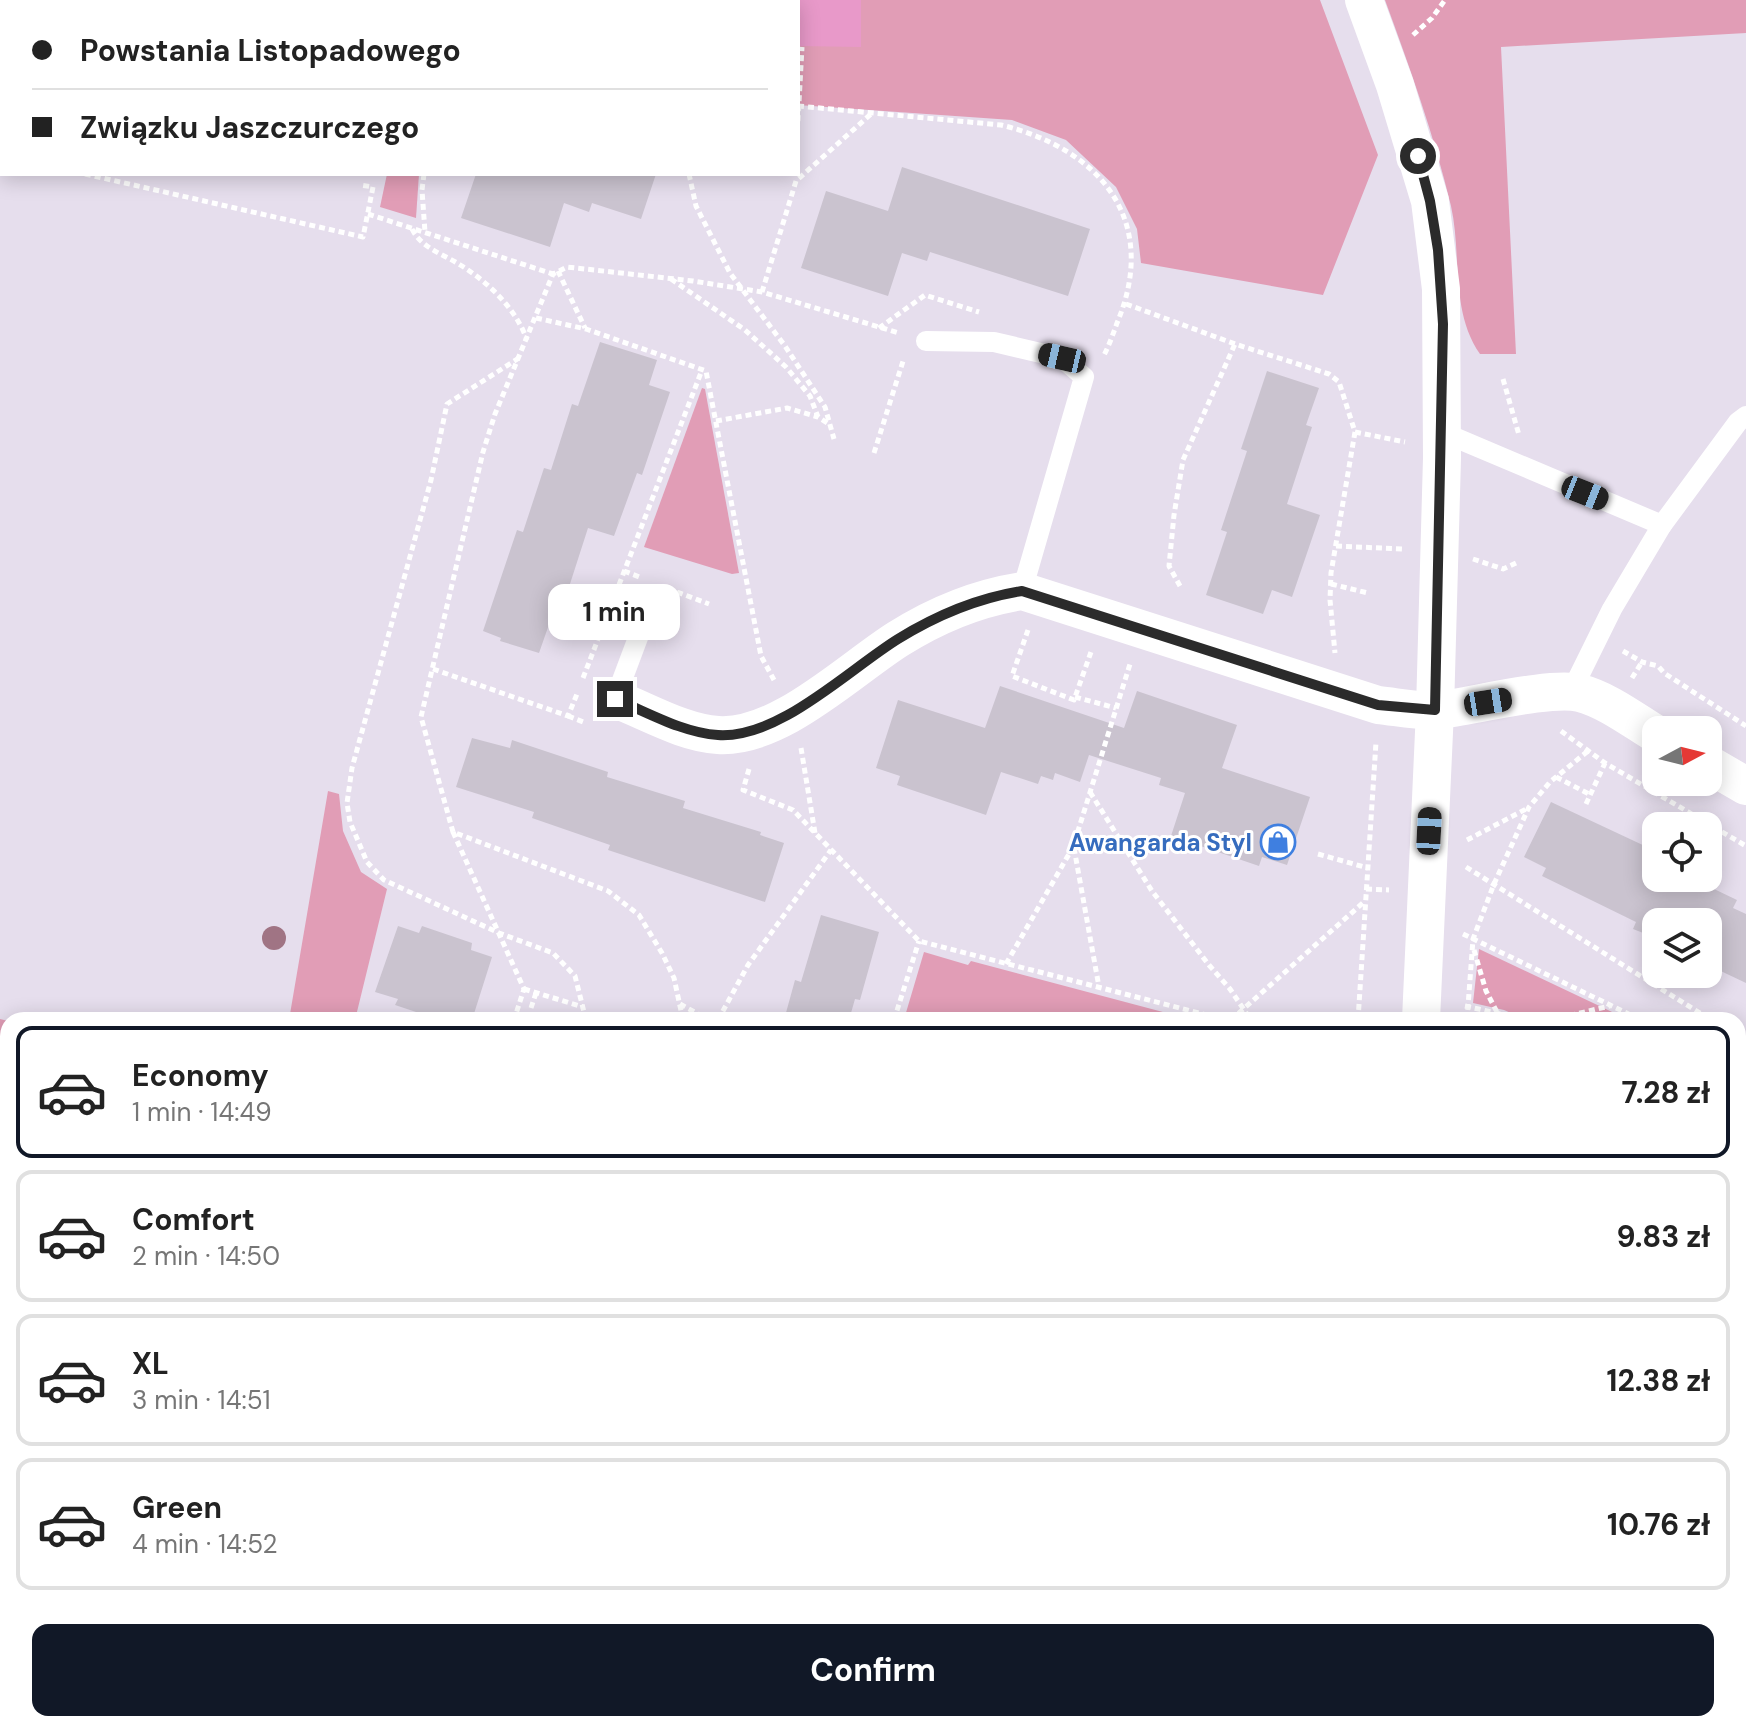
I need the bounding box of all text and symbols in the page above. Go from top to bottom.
text: Powstania Listopadowego [80,31,461,70]
text: Związku Jaszczurczego [80,108,419,147]
route start [1400,138,1436,174]
car [1036,341,1088,375]
car [1558,473,1612,513]
callout: 1 min [549,583,681,639]
text: 1 min [582,595,646,629]
route end [597,681,633,717]
car [1462,686,1514,718]
north arrow [1642,716,1722,796]
map controls [1642,716,1722,988]
car [1416,806,1442,856]
button: locate [1642,812,1722,892]
shop icon: Awangarda Styl [1259,823,1297,861]
place label: Awangarda Styl [1069,827,1252,858]
button: layers [1642,908,1722,988]
icon: car [36,1056,108,1128]
text: Economy [132,1056,269,1095]
text: 7.28 zł [1621,1073,1710,1112]
text: 1 min · 14:49 [132,1095,272,1129]
icon: car [36,1200,108,1272]
text: Comfort [132,1200,255,1239]
text: 9.83 zł [1617,1217,1710,1256]
text: 2 min · 14:50 [132,1239,280,1273]
icon: car [36,1344,108,1416]
text: XL [132,1344,169,1383]
text: 12.38 zł [1607,1361,1710,1400]
text: 3 min · 14:51 [132,1383,271,1417]
icon: car [36,1488,108,1560]
text: Green [132,1488,222,1527]
text: 10.76 zł [1607,1505,1710,1544]
text: 4 min · 14:52 [132,1527,278,1561]
button: Confirm [32,1624,1714,1716]

